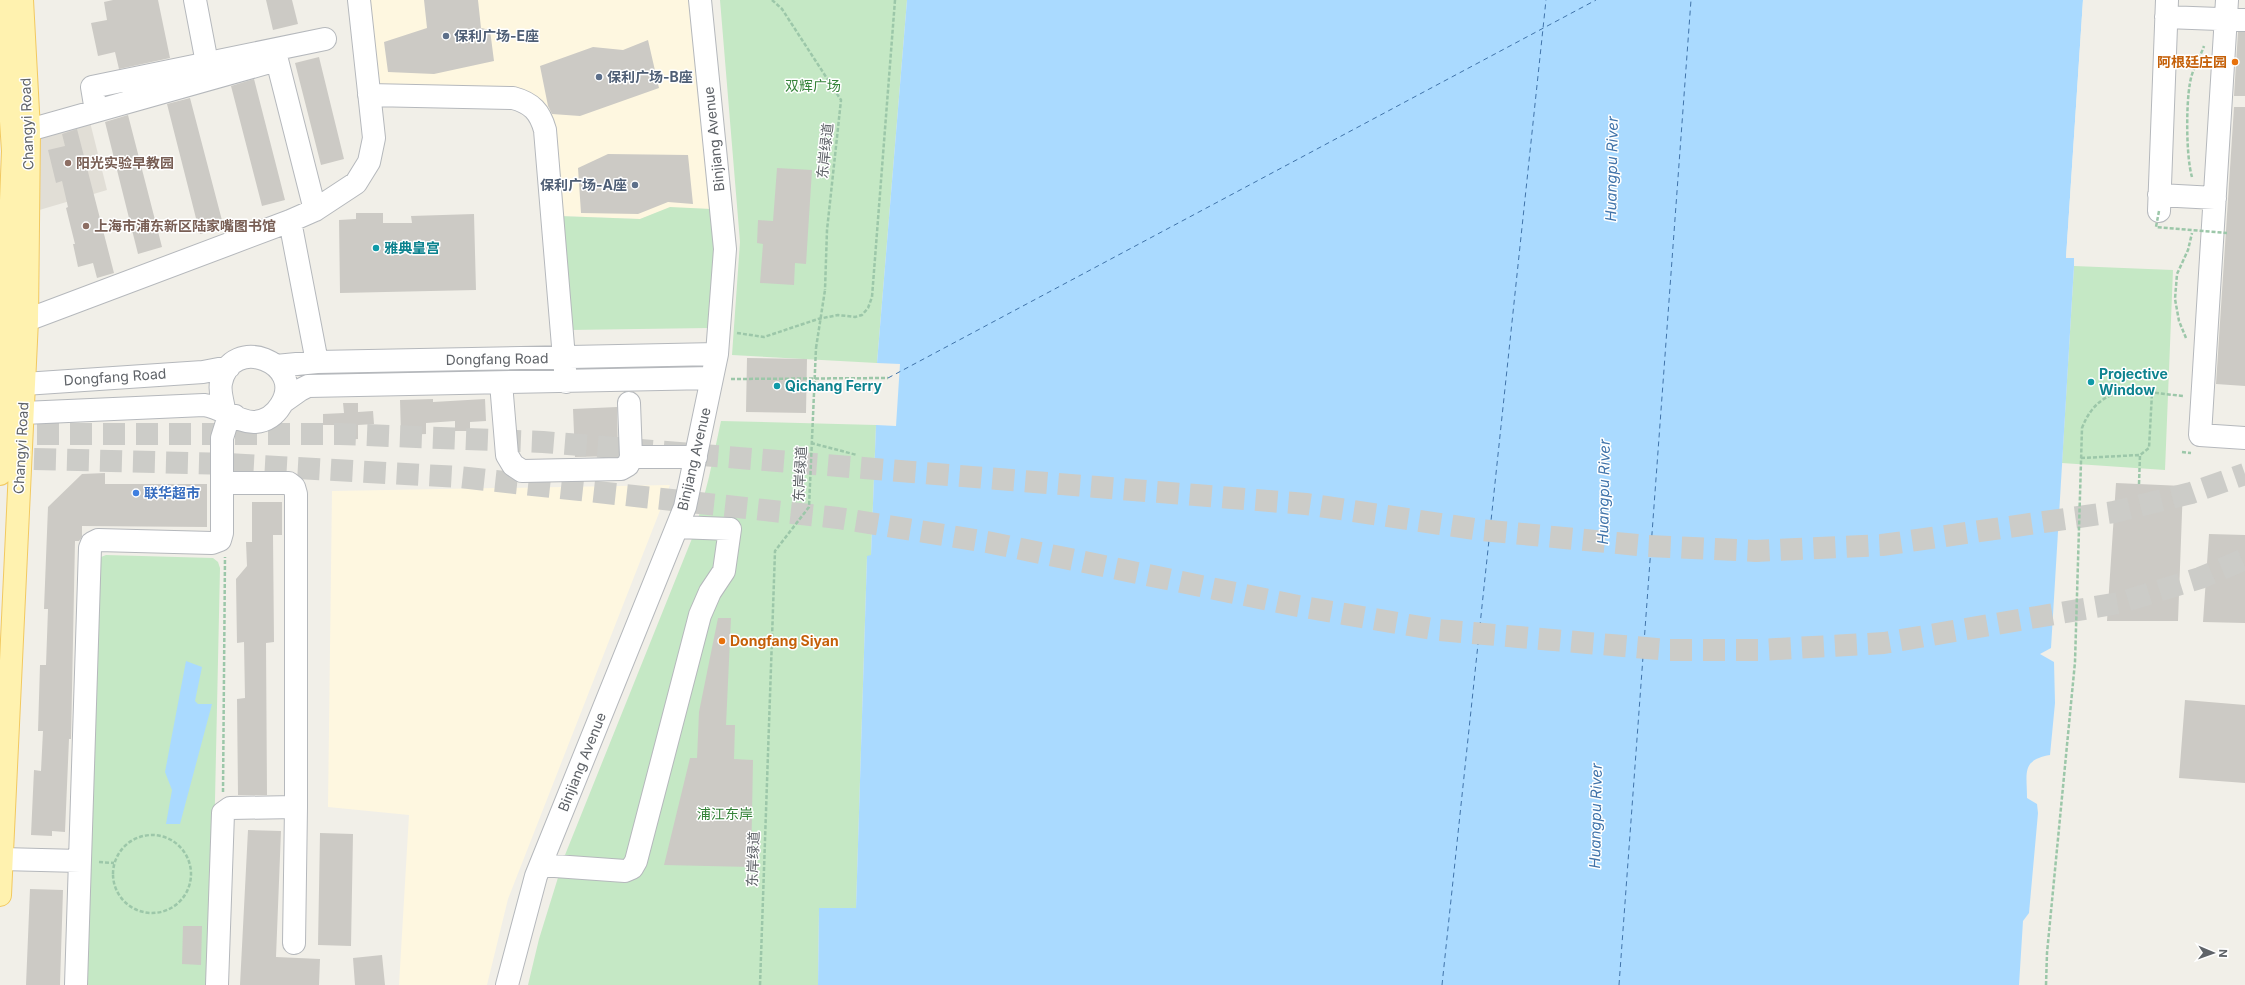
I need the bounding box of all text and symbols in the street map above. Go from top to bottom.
place label: 保利广场-E座 [454,27,539,44]
marker: 保利广场-E座 [441,31,451,41]
place label: 阿根廷庄园 [2157,53,2227,70]
marker: 阿根廷庄园 [2230,57,2240,67]
place label: 保利广场-B座 [607,68,693,85]
marker: 保利广场-B座 [594,72,604,82]
park label: 双辉广场 [785,77,841,94]
street label: Changyi Road [16,78,37,170]
street label: Binjiang Avenue [700,86,727,192]
water label: Huangpu River [1601,116,1622,222]
street label: 东岸绿道 [813,122,836,180]
place label: 阳光实验早教园 [76,154,174,171]
marker: 阳光实验早教园 [63,158,73,168]
place label: 保利广场-A座 [540,176,627,193]
marker: 保利广场-A座 [630,180,640,190]
place label: 上海市浦东新区陆家嘴图书馆 [94,217,276,234]
marker: 上海市浦东新区陆家嘴图书馆 [81,221,91,231]
place label: 雅典皇宫 [384,239,440,256]
marker: 雅典皇宫 [371,243,381,253]
street label: Dongfang Road [445,349,549,368]
street label: Dongfang Road [63,364,167,389]
place label: Projective Window [2099,365,2168,398]
place label: Qichang Ferry [785,377,883,394]
marker: Projective Window [2086,377,2096,387]
marker: Qichang Ferry [772,381,782,391]
street label: Changyi Road [10,401,31,494]
street label: Binjiang Avenue [673,406,714,512]
water label: Huangpu River [1593,439,1614,545]
street label: 东岸绿道 [790,446,809,502]
place label: 联华超市 [144,484,200,501]
marker: 联华超市 [131,488,141,498]
place label: Dongfang Siyan [730,632,839,649]
marker: Dongfang Siyan [717,636,727,646]
street label: Binjiang Avenue [554,710,609,814]
water label: Huangpu River [1585,763,1606,869]
park label: 浦江东岸 [697,805,753,822]
street label: 东岸绿道 [743,831,762,887]
north arrow [2193,933,2233,973]
text: N [2216,949,2230,958]

